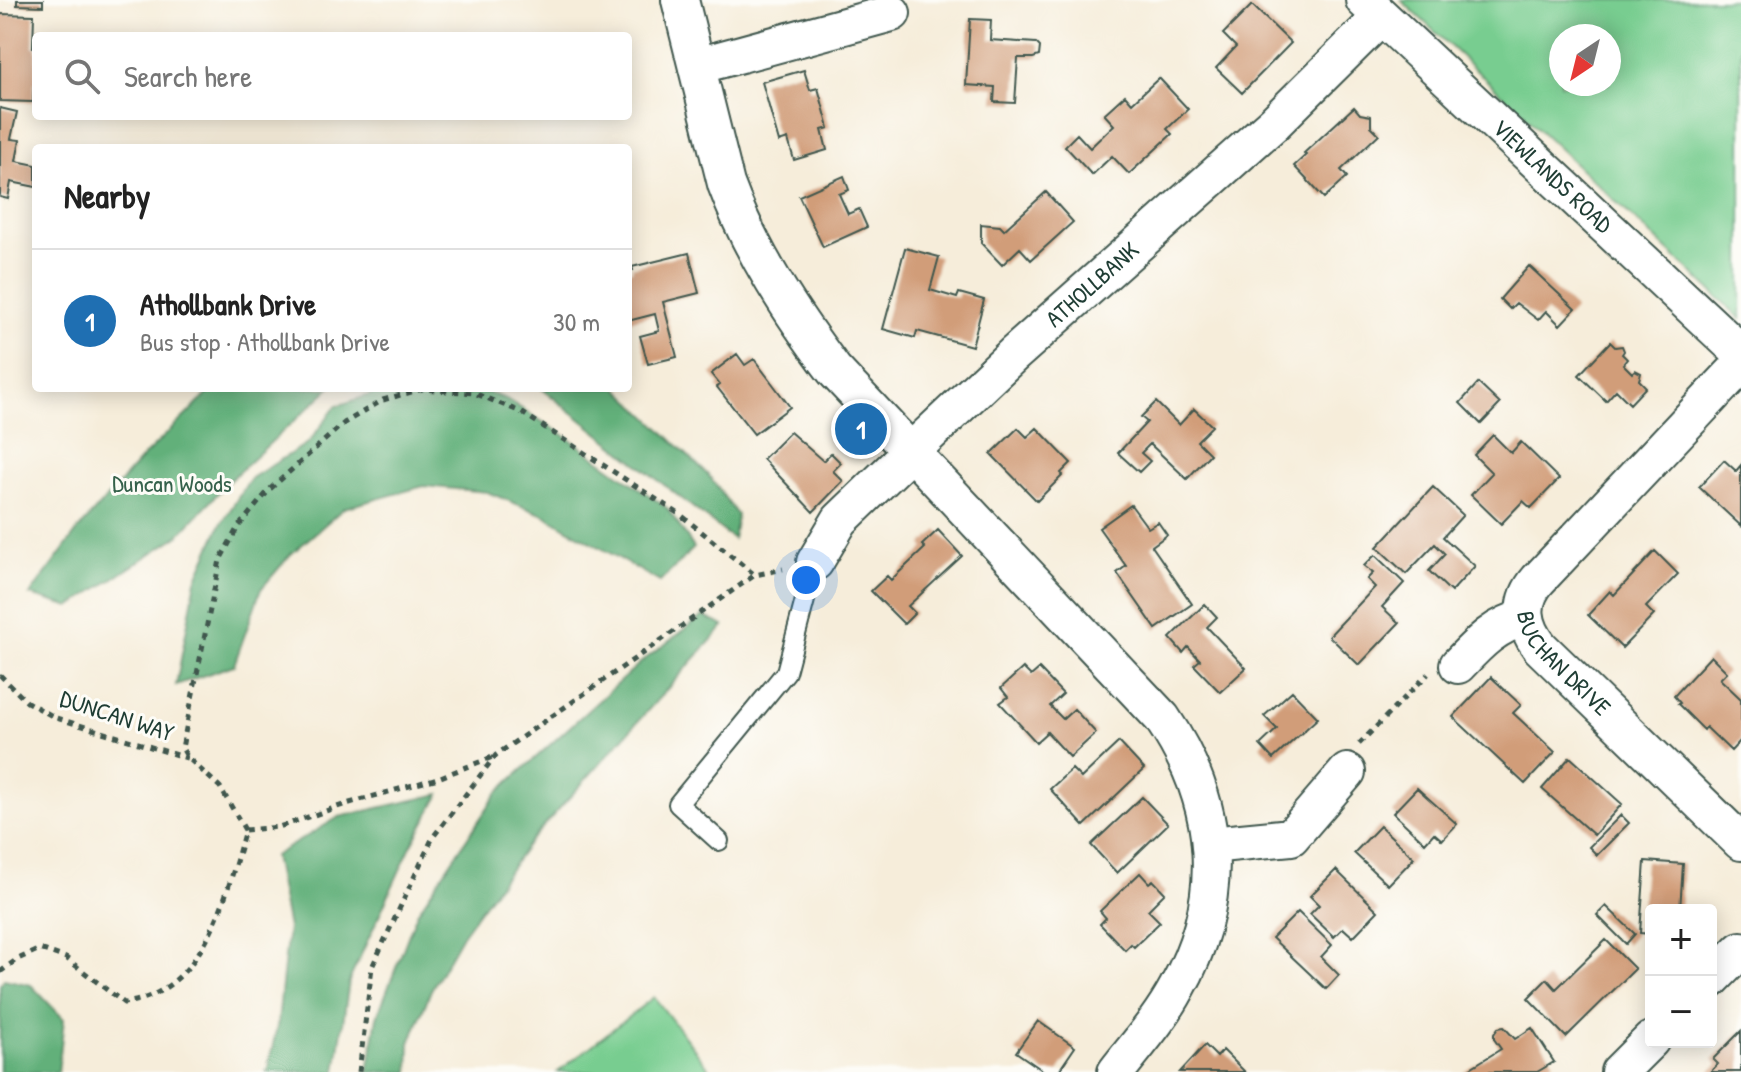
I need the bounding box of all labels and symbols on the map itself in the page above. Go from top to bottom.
north arrow [1549,24,1621,96]
street label: VIEWLANDS ROAD [1486,112,1620,240]
street label: ATHOLLBANK [1038,233,1145,334]
pin: 1 [835,399,887,459]
park label: Duncan Woods [112,467,232,499]
your location [786,560,826,600]
street label: BUCHAN DRIVE [1510,609,1619,722]
street label: DUNCAN WAY [56,682,179,749]

